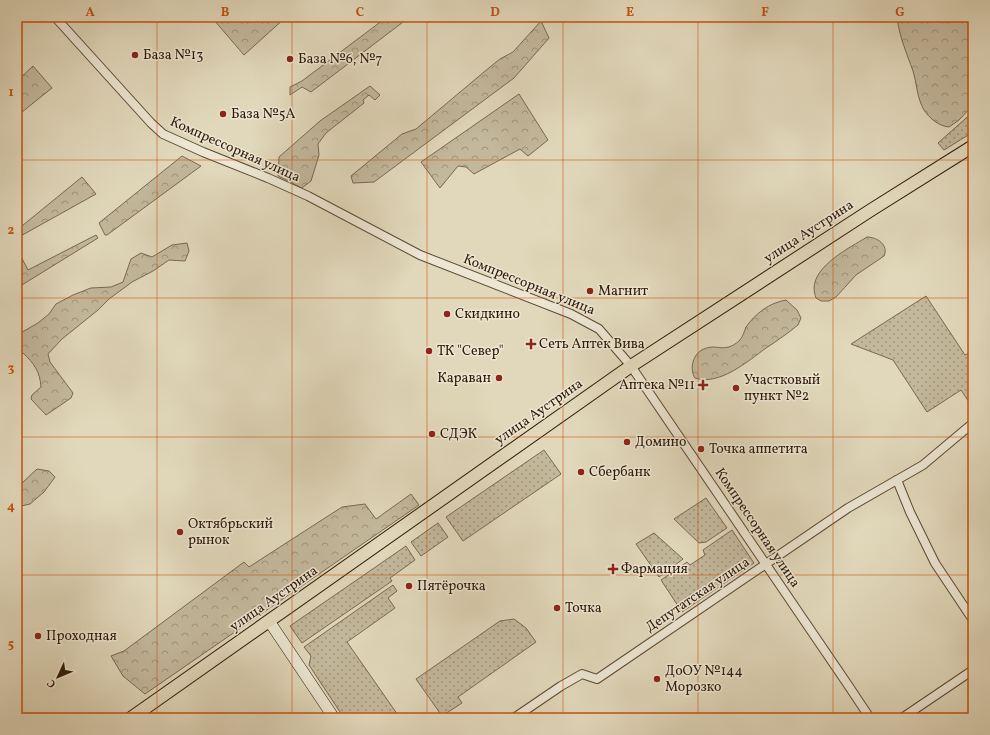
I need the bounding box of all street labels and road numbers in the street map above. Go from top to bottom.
street label: Компрессорная улица [167,113,303,187]
street label: улица Аустрина [760,196,858,268]
street label: Компрессорная улица [460,250,598,320]
street label: улица Аустрина [491,374,587,450]
street label: Компрессорная улица [710,464,804,592]
street label: Депутатская улица [642,553,754,637]
street label: улица Аустрина [226,561,322,637]

